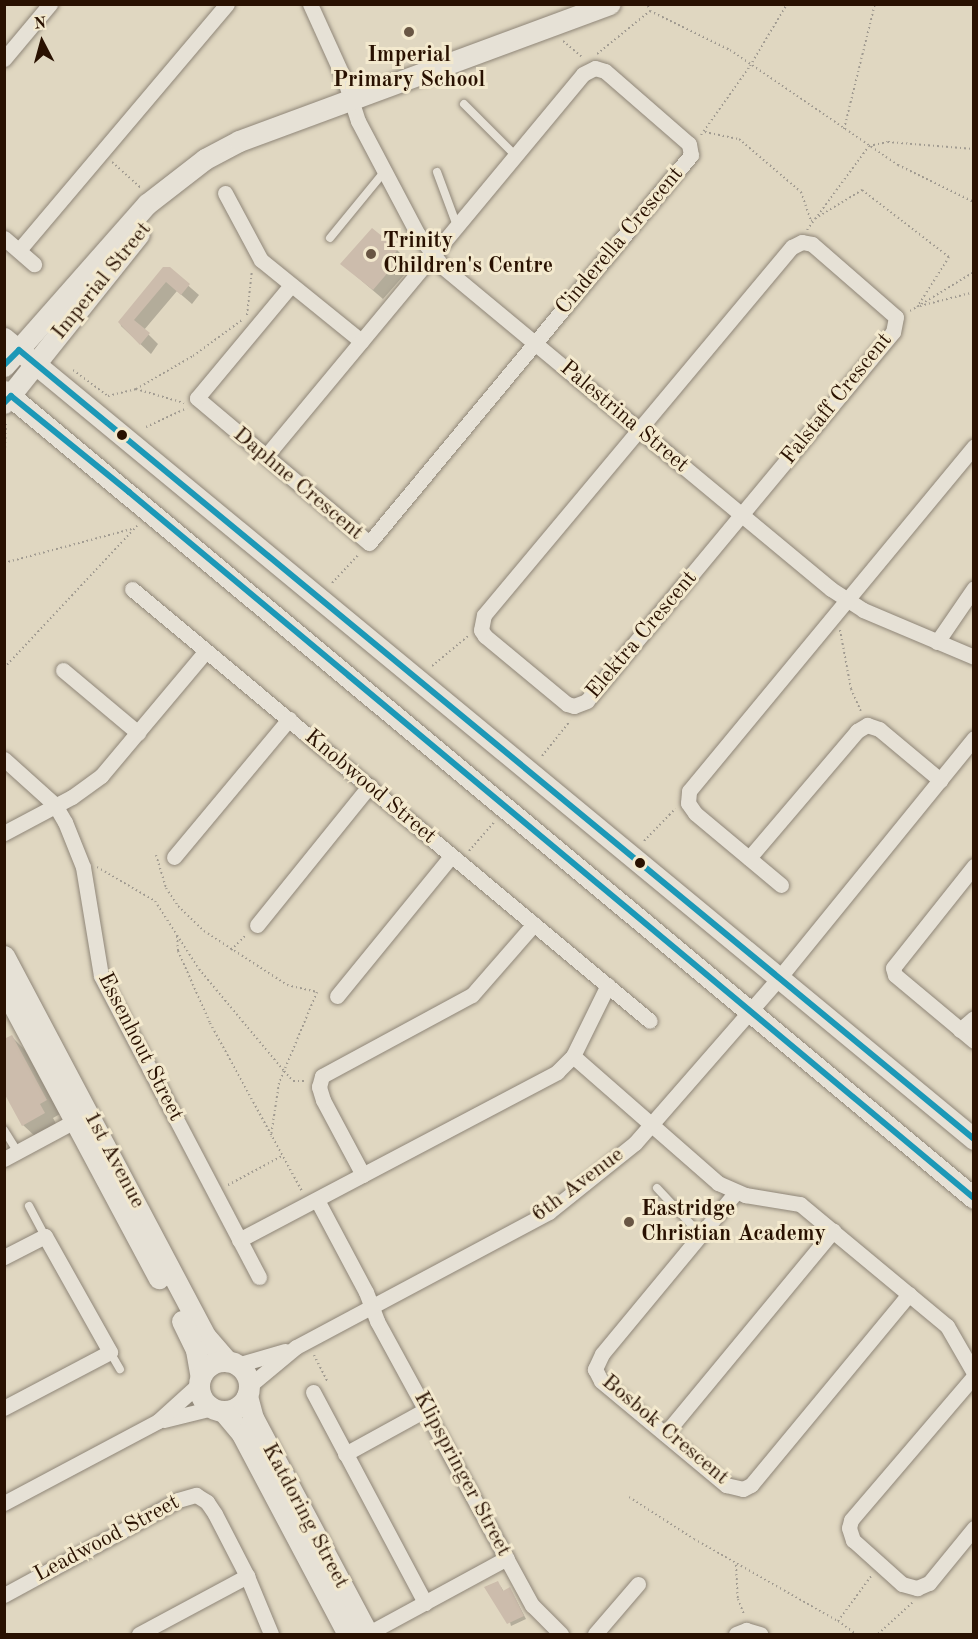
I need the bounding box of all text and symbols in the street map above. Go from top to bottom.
north arrow [12,12,72,72]
text: N [33,16,47,33]
marker: Imperial Primary School [402,25,416,39]
place label: Imperial Primary School [333,42,485,94]
street label: Cinderella Crescent [550,162,690,320]
street label: Imperial Street [46,217,158,345]
place label: Trinity Children's Centre [383,228,553,280]
marker: Trinity Children's Centre [364,247,378,261]
street label: Falstaff Crescent [776,328,898,470]
street label: Palestrina Street [554,355,694,479]
street label: Daphne Crescent [227,422,369,546]
unlabelled marker [116,429,128,441]
street label: Elektra Crescent [581,566,703,704]
street label: Knobwood Street [299,724,441,850]
unlabelled marker [634,857,646,869]
street label: Essenhout Street [91,968,189,1126]
street label: 1st Avenue [77,1107,151,1213]
street label: 6th Avenue [527,1142,629,1228]
place label: Eastridge Christian Academy [641,1196,826,1248]
marker: Eastridge Christian Academy [622,1215,636,1229]
street label: Bosbok Crescent [596,1369,734,1491]
street label: Klipspringer Street [407,1387,517,1561]
street label: Katdoring Street [256,1439,354,1593]
street label: Leadwood Street [30,1490,184,1588]

